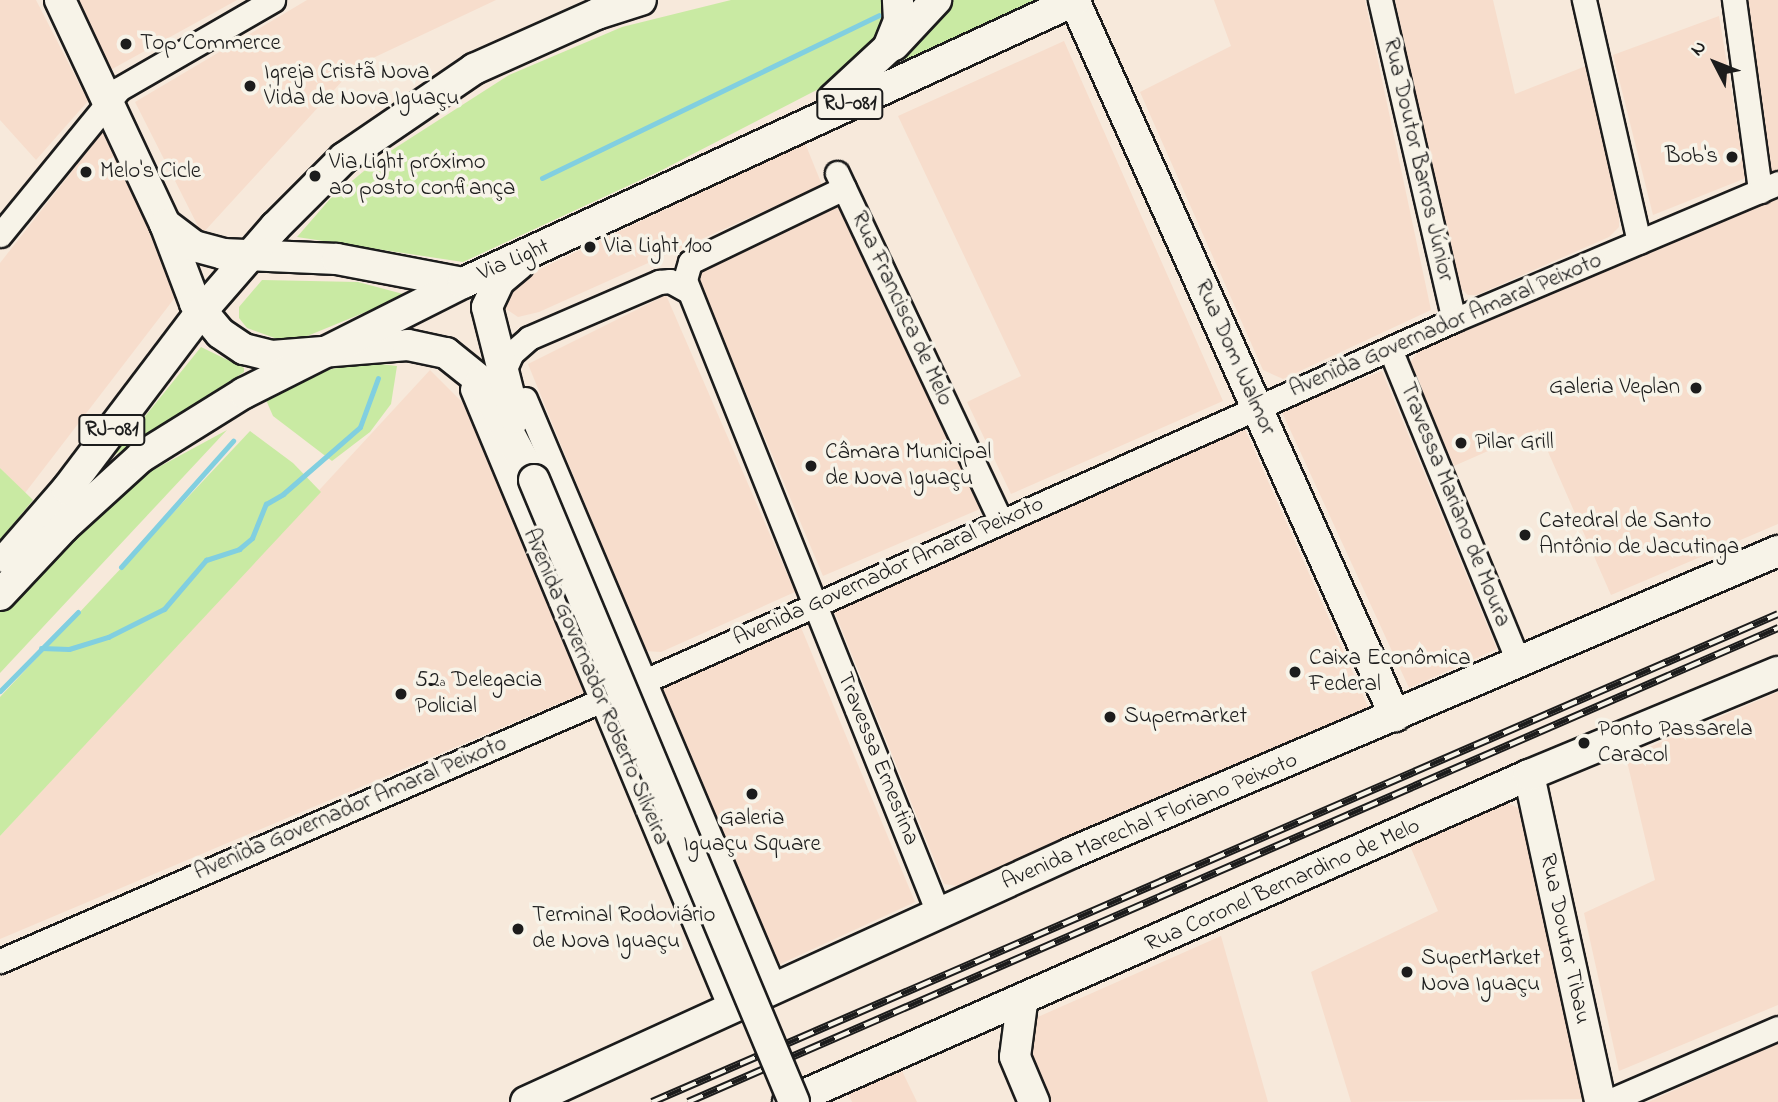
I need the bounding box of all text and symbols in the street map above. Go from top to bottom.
north arrow [1680,28,1750,98]
place label: Top Commerce [140,30,281,58]
text: N [1685,35,1713,62]
marker: Top Commerce [118,36,134,52]
street label: Rua Doutor Barros Júnior [1376,36,1458,284]
place label: Igreja Cristã Nova Vida de Nova Iguaçu [264,59,459,113]
marker: Igreja Cristã Nova Vida de Nova Iguaçu [242,78,258,94]
road number: RJ-081 [815,86,885,122]
place label: Bob's [1665,143,1718,171]
place label: Via Light próximo ao posto confiança [329,149,515,203]
marker: Bob's [1724,149,1740,165]
place label: Melo's Cicle [100,158,201,186]
marker: Melo's Cicle [78,164,94,180]
marker: Via Light próximo ao posto confiança [307,168,323,184]
street label: Rua Francisca de Melo [844,207,958,411]
place label: Via Light 100 [604,233,712,261]
street label: Via Light [474,234,554,288]
marker: Via Light 100 [582,239,598,255]
street label: Avenida Governador Amaral Peixoto [1286,248,1606,404]
street label: Rua Dom Walmor [1187,276,1281,440]
place label: Galeria Veplan [1549,374,1680,402]
marker: Galeria Veplan [1686,378,1706,398]
street label: Travessa Mariano de Moura [1392,379,1516,631]
road number: RJ-081 [77,412,147,448]
place label: Pilar Grill [1475,429,1554,457]
marker: Pilar Grill [1453,435,1469,451]
place label: Câmara Municipal de Nova Iguaçu [825,439,991,493]
marker: Câmara Municipal de Nova Iguaçu [803,458,819,474]
street label: Avenida Governador Amaral Peixoto [730,491,1048,653]
place label: Catedral de Santo Antônio de Jacutinga [1539,508,1739,562]
street label: Avenida Governador Roberto Silveira [516,525,674,849]
marker: Catedral de Santo Antônio de Jacutinga [1517,527,1533,543]
place label: Caixa Econômica Federal [1309,645,1471,699]
marker: Caixa Econômica Federal [1287,664,1303,680]
place label: 52ª Delegacia Policial [415,667,542,721]
street label: Travessa Ernestina [830,668,924,850]
marker: 52ª Delegacia Policial [393,686,409,702]
place label: Supermarket [1124,703,1247,731]
marker: Supermarket [1102,709,1118,725]
place label: Ponto Passarela Caracol [1598,716,1753,770]
street label: Avenida Governador Amaral Peixoto [191,731,511,887]
marker: Ponto Passarela Caracol [1576,735,1592,751]
street label: Avenida Marechal Floriano Peixoto [998,747,1302,897]
marker: Galeria Iguaçu Square [744,786,760,802]
place label: Galeria Iguaçu Square [683,805,821,859]
street label: Rua Coronel Bernardino de Melo [1141,813,1425,959]
street label: Rua Doutor Tibau [1532,851,1596,1027]
place label: Terminal Rodoviário de Nova Iguaçu [532,902,715,956]
marker: Terminal Rodoviário de Nova Iguaçu [510,921,526,937]
place label: SuperMarket Nova Iguaçu [1421,945,1540,999]
marker: SuperMarket Nova Iguaçu [1399,964,1415,980]

